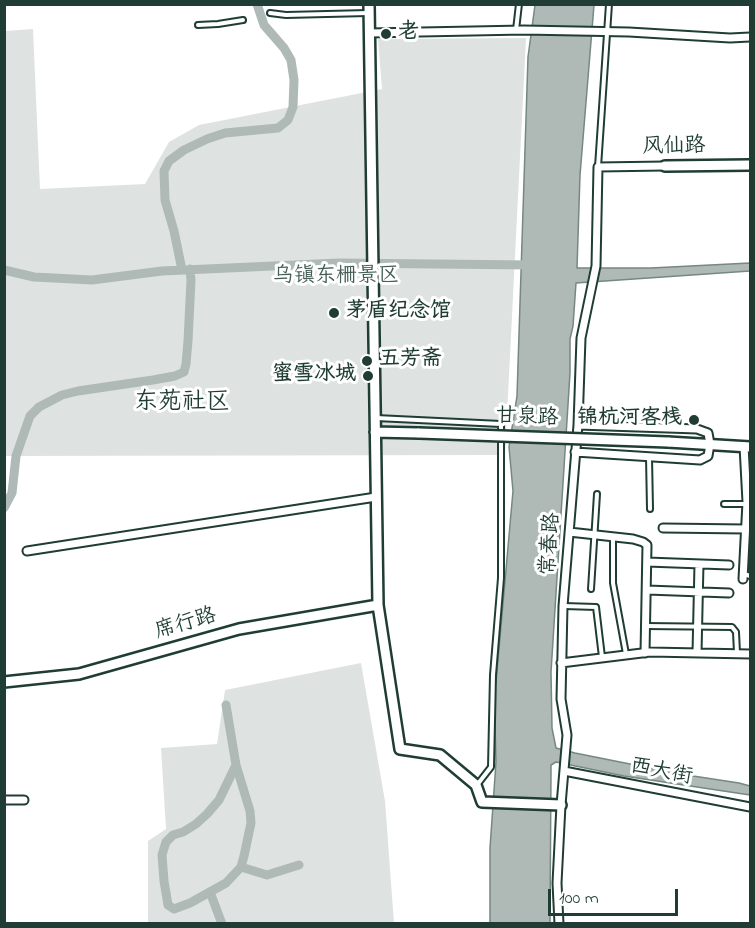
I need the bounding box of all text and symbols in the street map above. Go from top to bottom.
place label: 老 [398,21,419,47]
marker: 老 [379,27,393,41]
street label: 风仙路 [642,135,706,161]
park label: 乌镇东栅景区 [273,265,399,291]
place label: 茅盾纪念馆 [346,300,451,326]
marker: 茅盾纪念馆 [327,306,341,320]
place label: 五芳斋 [379,348,442,374]
marker: 五芳斋 [360,354,374,368]
place label: 蜜雪冰城 [272,363,356,389]
marker: 蜜雪冰城 [361,369,375,383]
district label: 东苑社区 [134,390,230,418]
street label: 甘泉路 [495,405,559,433]
place label: 锦杭河客栈 [577,407,682,433]
marker: 锦杭河客栈 [687,413,701,427]
street label: 常春路 [537,512,567,576]
street label: 席行路 [152,604,220,646]
street label: 西大街 [628,755,694,791]
scale bar [551,877,682,915]
text: 100 m [559,886,599,912]

